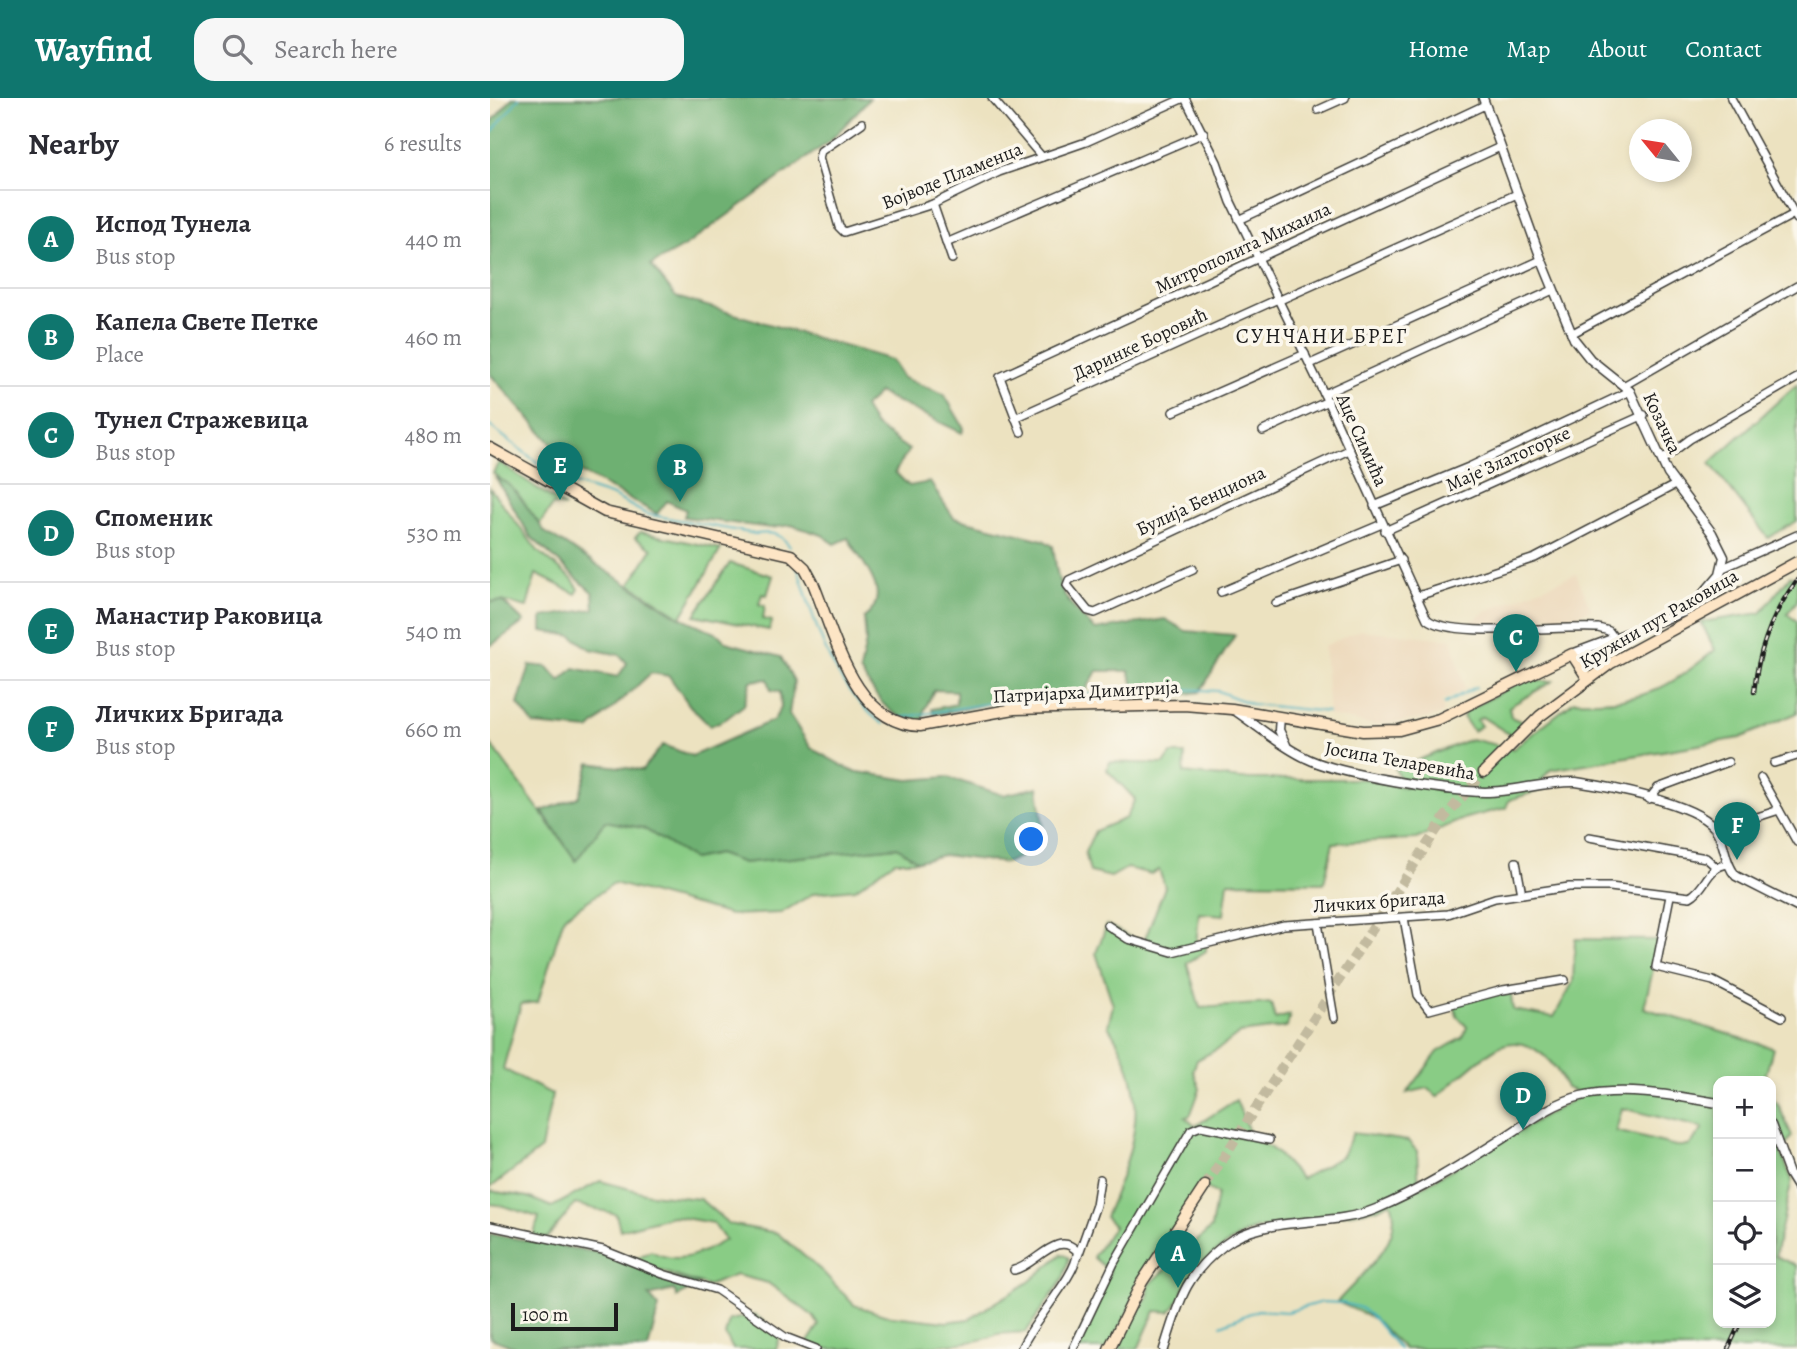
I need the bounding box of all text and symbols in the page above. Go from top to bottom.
search box [194,18,684,81]
text: Wayfind [35,27,152,72]
icon: search [218,30,256,68]
text: Search here [274,32,398,67]
text: Home [1408,33,1469,65]
text: Map [1507,33,1551,65]
text: About [1589,33,1647,65]
text: Contact [1685,33,1762,65]
north arrow [1629,119,1692,182]
text: Nearby [28,124,119,164]
text: 6 results [384,128,462,159]
street label: Војводе Пламенца [878,136,1026,216]
street label: Митрополита Михаила [1151,196,1335,300]
text: Испод Тунела [95,206,251,241]
text: A [44,224,58,255]
text: 440 m [405,224,462,255]
text: Bus stop [95,241,175,272]
street label: Даринке Боровић [1068,301,1212,387]
text: Капела Свете Петке [95,304,318,339]
text: B [44,322,58,353]
text: 460 m [405,322,462,353]
district label: СУНЧАНИ БРЕГ [1236,322,1408,350]
text: Place [95,339,144,370]
street label: Аце Симића [1330,388,1394,491]
street label: Козачка [1636,388,1688,458]
text: Тунел Стражевица [95,402,308,437]
text: C [44,420,58,451]
text: 480 m [404,420,462,451]
street label: Маје Златогорке [1442,420,1574,498]
text: Bus stop [95,437,175,468]
pin: E [537,442,583,500]
pin: B [657,444,703,502]
street label: Булија Бенциона [1132,460,1270,542]
text: Споменик [95,500,213,535]
text: D [43,518,59,549]
text: 530 m [407,518,462,549]
text: Bus stop [95,535,175,566]
street label: Кружни пут Раковица [1575,563,1743,675]
text: Манастир Раковица [95,598,322,633]
pin: C [1493,614,1539,672]
text: E [44,616,58,647]
text: 540 m [406,616,462,647]
text: Bus stop [95,633,175,664]
street label: Патријарха Димитрија [992,674,1180,710]
text: Личких Бригада [95,696,283,731]
text: F [45,714,57,745]
text: 660 m [405,714,462,745]
text: Bus stop [95,731,175,762]
street label: Јосипа Теларевића [1323,735,1477,787]
pin: F [1714,802,1760,860]
your location [1014,822,1048,856]
street label: Личких бригада [1312,884,1446,920]
pin: D [1500,1072,1546,1130]
map controls [1713,1076,1776,1328]
button: + [1713,1076,1776,1139]
button: − [1713,1139,1776,1202]
button: locate [1713,1202,1776,1265]
pin: A [1155,1230,1201,1288]
button: layers [1713,1265,1776,1328]
scale bar [511,1300,618,1332]
text: 100 m [522,1302,568,1328]

